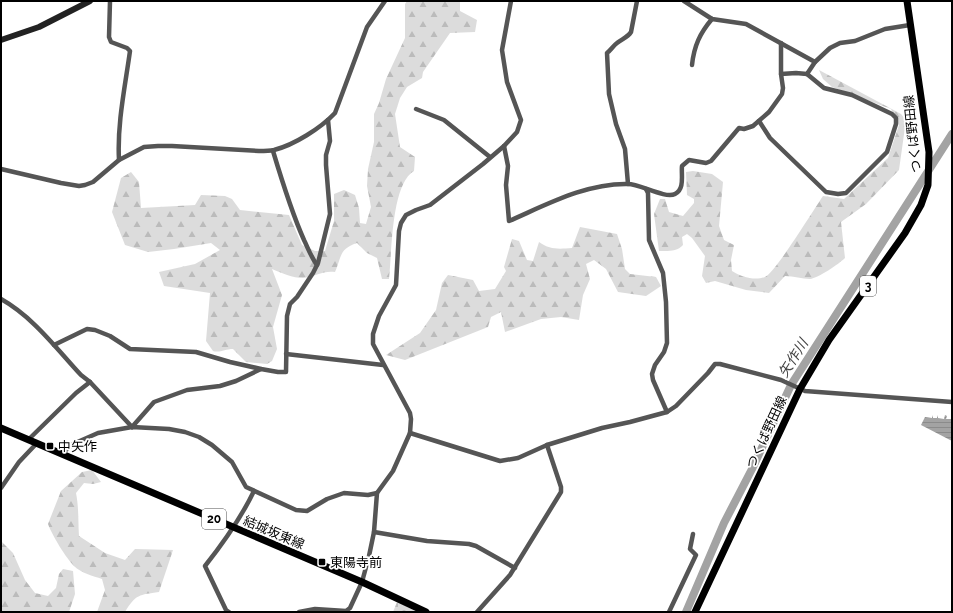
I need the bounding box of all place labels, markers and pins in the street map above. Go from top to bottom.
place label: 中矢作 [58,439,97,454]
marker: 中矢作 [45,441,55,451]
place label: 東陽寺前 [330,555,382,570]
marker: 東陽寺前 [317,557,327,567]

